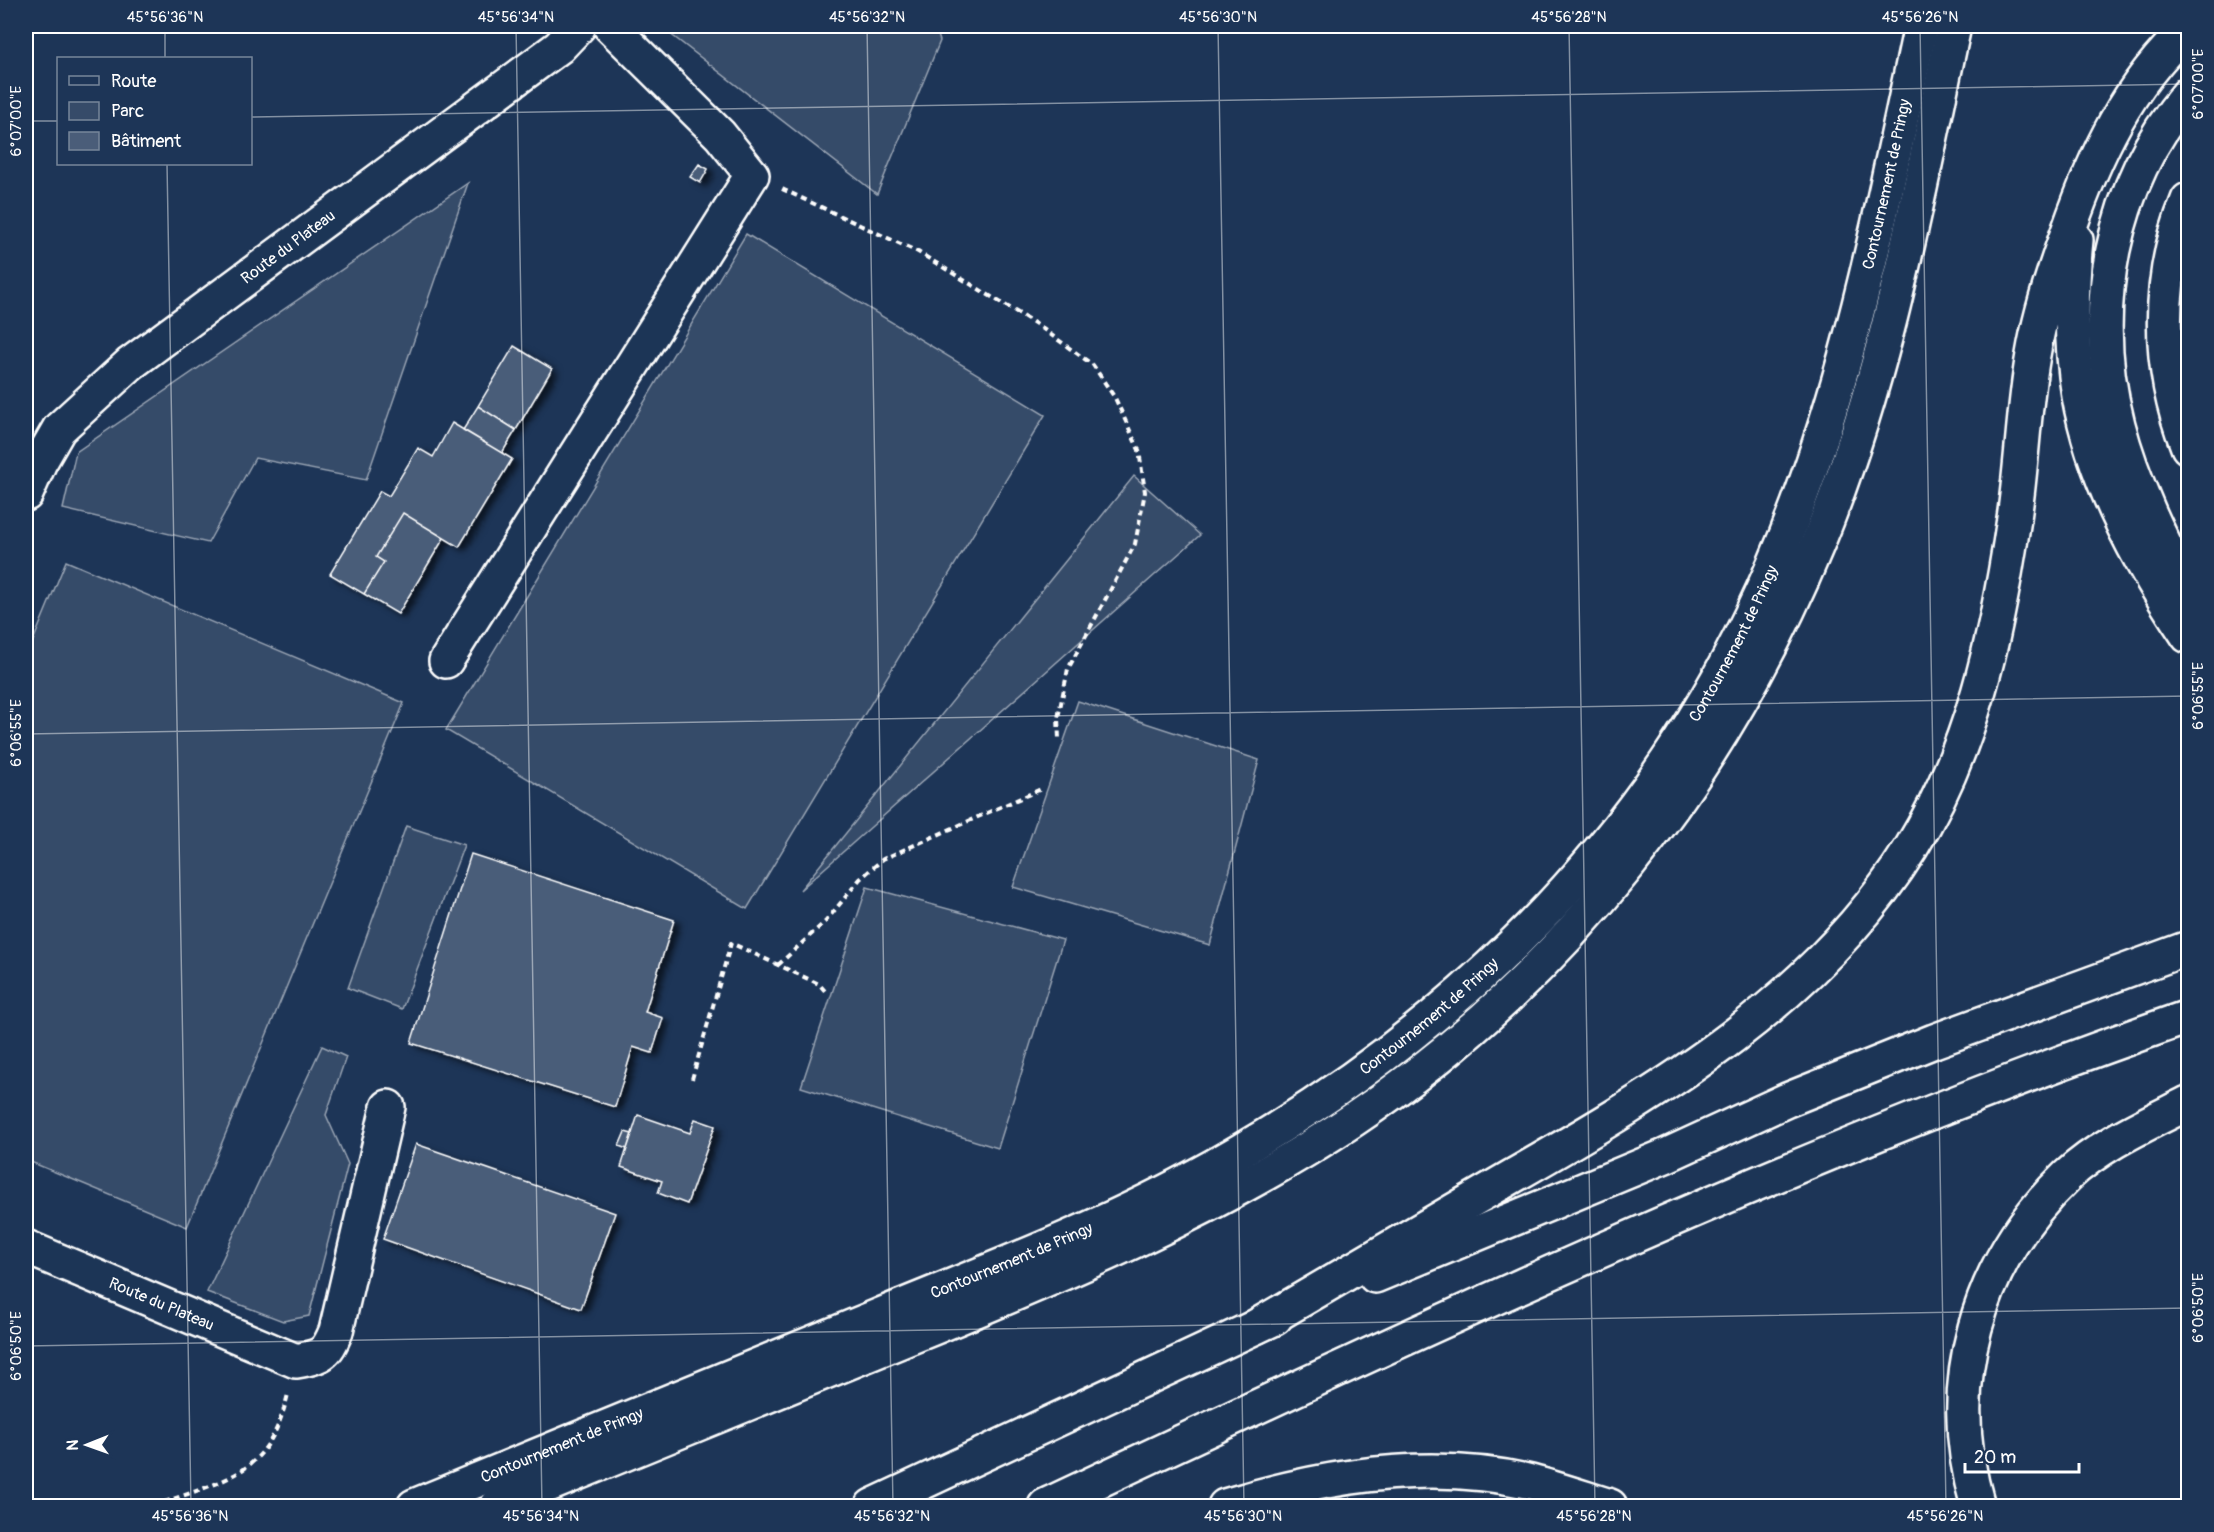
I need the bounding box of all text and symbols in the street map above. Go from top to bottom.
text: 45°56'36"N [127,8,203,27]
text: 45°56'34"N [478,8,554,27]
text: 45°56'32"N [829,8,905,27]
text: 45°56'30"N [1179,8,1257,27]
text: 45°56'28"N [1531,8,1607,27]
text: 45°56'26"N [1882,8,1958,27]
text: 6°07'00"E [2189,48,2208,119]
legend [57,57,252,165]
text: Route [111,70,156,93]
text: 6°07'00"E [7,85,26,156]
street label: Contournement de Pringy [1858,97,1915,271]
text: Parc [111,100,144,123]
text: Bâtiment [111,130,182,153]
street label: Route du Plateau [237,206,339,288]
street label: Contournement de Pringy [1685,562,1783,726]
text: 6°06'55"E [2189,662,2208,730]
text: 6°06'55"E [7,699,26,767]
street label: Contournement de Pringy [1356,954,1503,1080]
street label: Contournement de Pringy [928,1218,1096,1303]
street label: Route du Plateau [106,1273,217,1335]
text: 6°06'50"E [2189,1273,2208,1343]
text: 6°06'50"E [7,1311,26,1381]
street label: Contournement de Pringy [478,1403,646,1488]
north arrow [57,1415,117,1475]
scale bar [1965,1436,2079,1474]
text: N [63,1439,83,1451]
text: 20 m [1974,1446,2016,1469]
text: 45°56'36"N [152,1507,228,1526]
text: 45°56'34"N [503,1507,579,1526]
text: 45°56'32"N [854,1507,930,1526]
text: 45°56'30"N [1204,1507,1282,1526]
text: 45°56'28"N [1556,1507,1632,1526]
text: 45°56'26"N [1907,1507,1983,1526]

